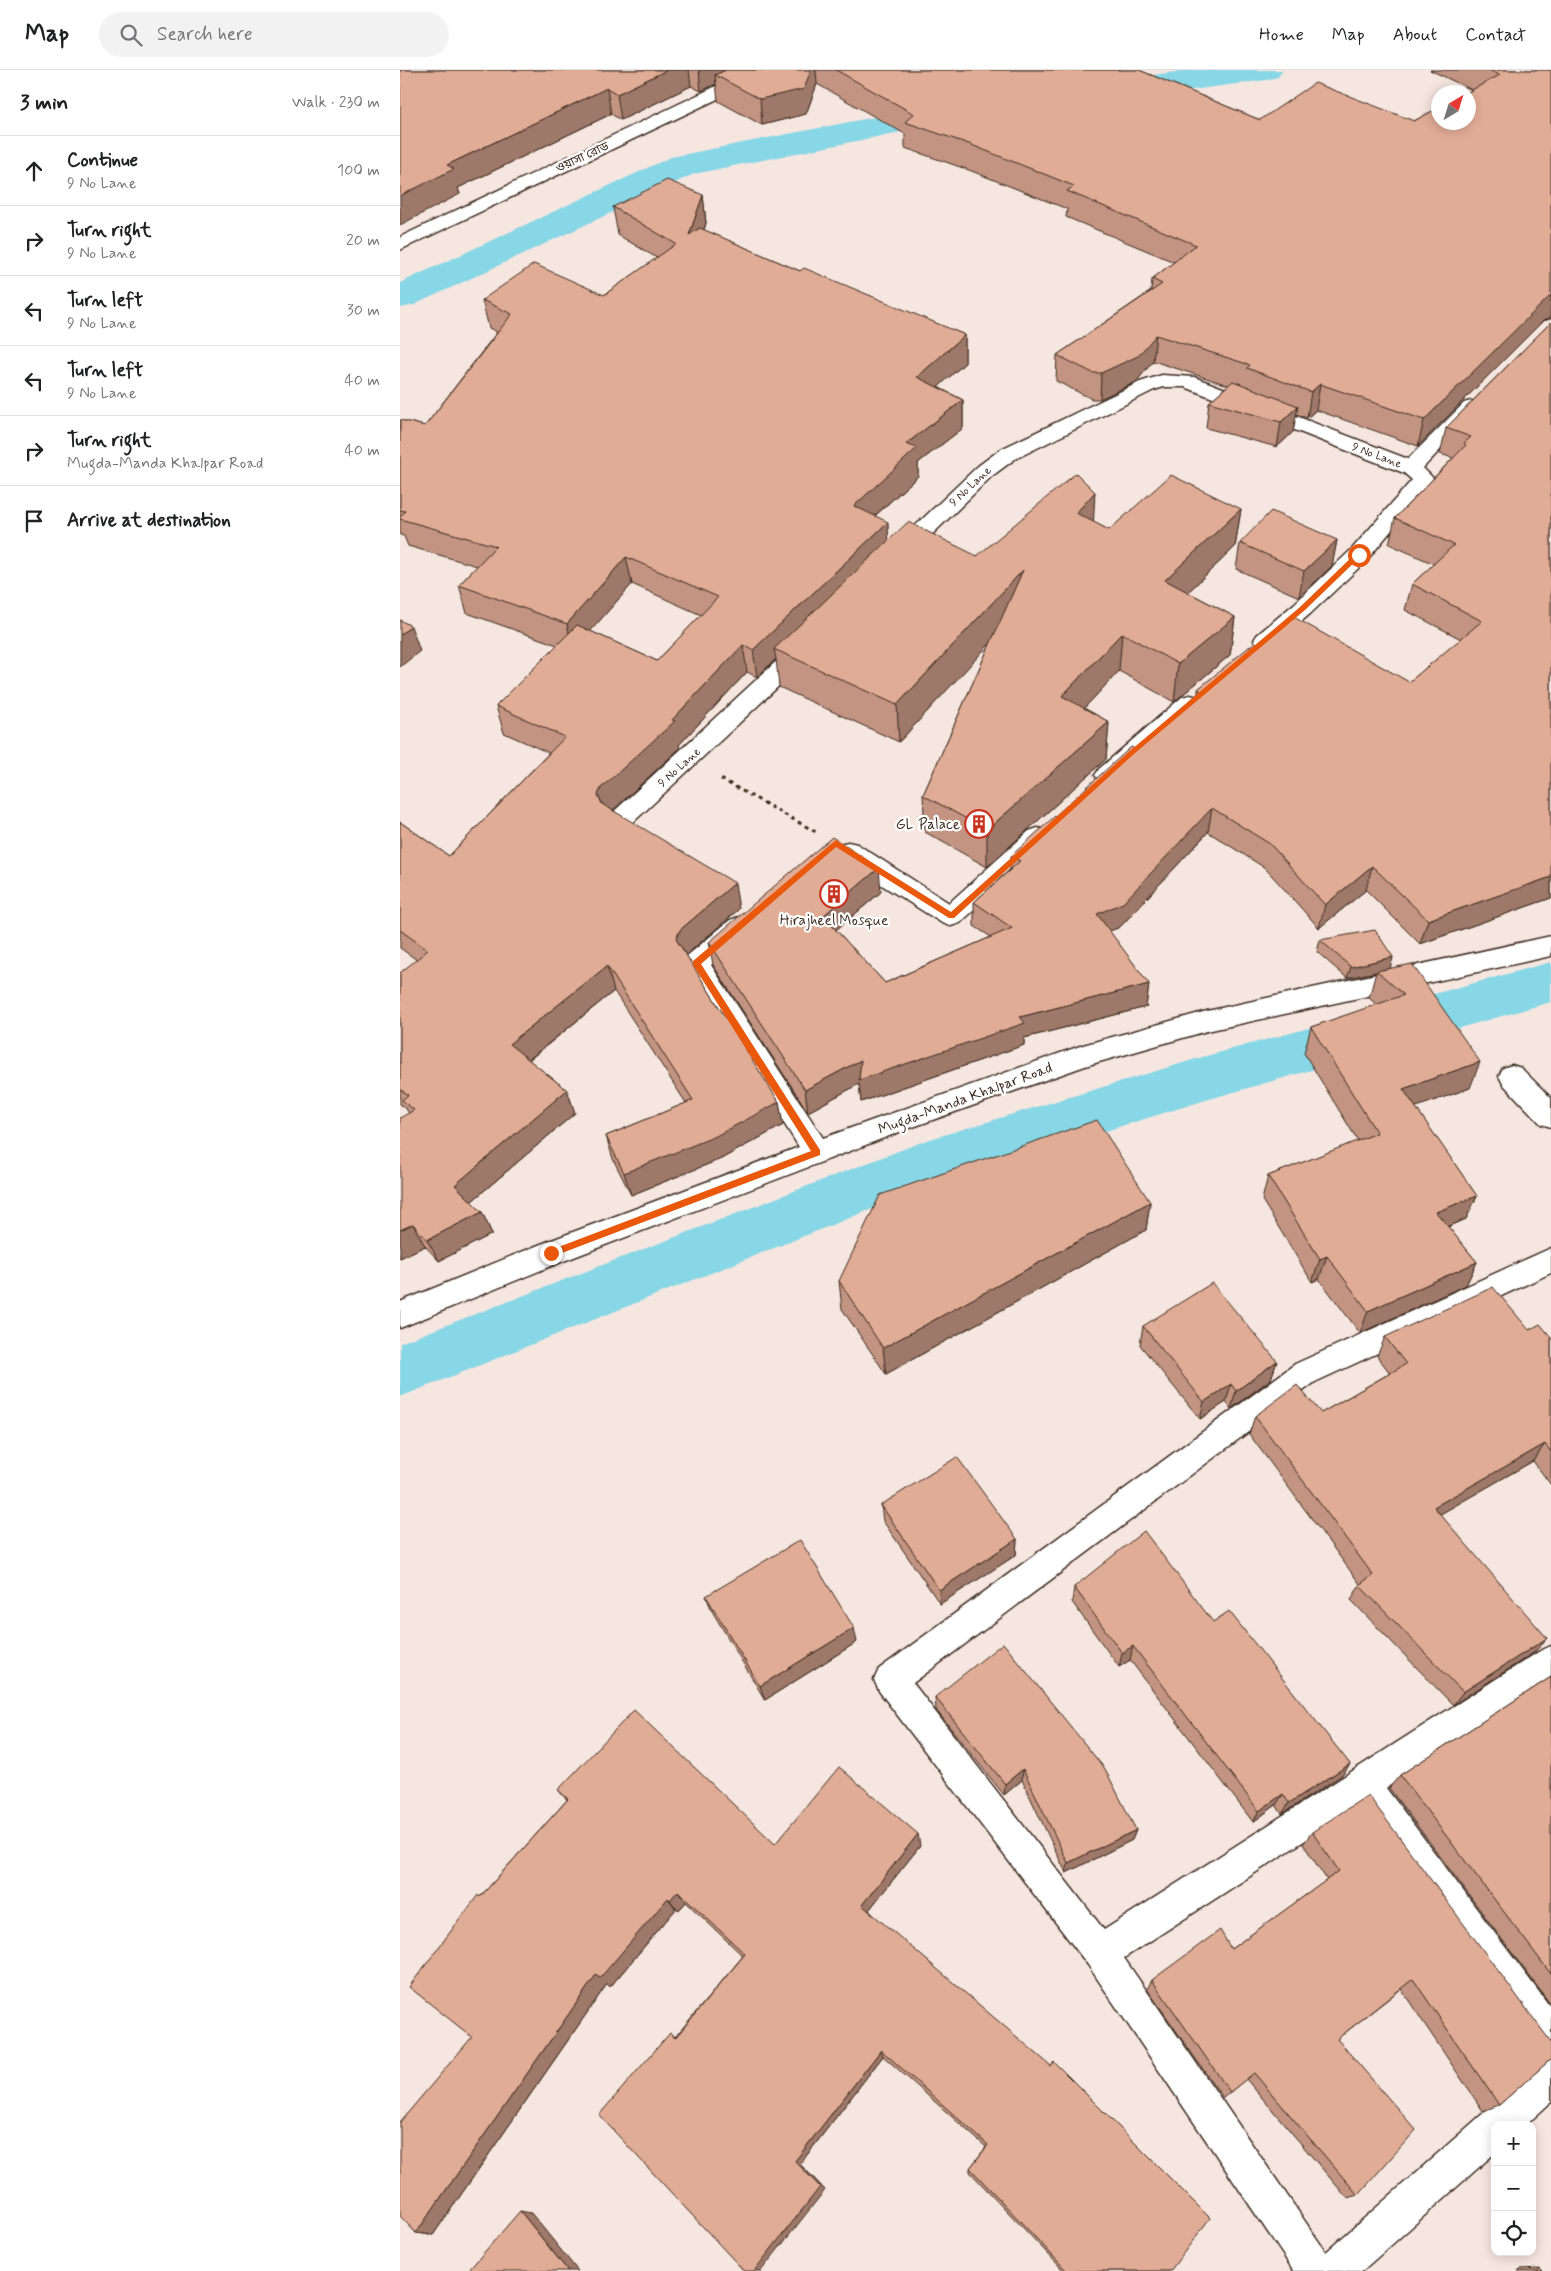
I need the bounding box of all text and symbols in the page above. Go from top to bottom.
search box [99,12,449,57]
text: Map [25,19,69,50]
icon: search [117,21,145,49]
text: Search here [157,22,253,47]
text: Home [1259,23,1304,47]
text: Map [1332,23,1365,47]
text: About [1393,23,1437,47]
text: Contact [1465,23,1526,47]
north arrow [1431,85,1476,130]
text: 3 min [20,89,68,117]
text: Walk · 230 m [292,92,380,113]
street label: ওয়াসা রোড [553,138,612,177]
text: Continue [67,148,138,173]
icon: ahead [20,157,48,185]
text: 100 m [337,160,380,181]
text: 9 No Lane [67,173,137,194]
text: Turn right [67,218,151,243]
icon: right [20,227,48,255]
text: 20 m [346,230,380,251]
text: 9 No Lane [67,243,137,264]
text: Turn left [67,288,143,313]
icon: left [20,297,48,325]
text: 30 m [347,300,380,321]
text: 9 No Lane [67,313,137,334]
text: Turn left [67,358,143,383]
icon: left [20,367,48,395]
text: 40 m [344,370,380,391]
text: 9 No Lane [67,383,137,404]
text: Turn right [67,428,151,453]
icon: right [20,437,48,465]
street label: 9 No Lane [1349,439,1404,473]
text: 40 m [344,440,380,461]
text: Mugda-Manda Khalpar Road [67,453,263,474]
street label: 9 No Lane [946,463,995,510]
icon: arrive [20,507,48,535]
text: Arrive at destination [67,508,231,533]
route start [1348,544,1371,567]
street label: 9 No Lane [655,744,705,791]
building icon: GL Palace [964,809,994,839]
place label: GL Palace [896,815,960,835]
building icon: Hirajheel Mosque [819,879,849,909]
place label: Hirajheel Mosque [780,911,888,931]
street label: Mugda-Manda Khalpar Road [875,1058,1056,1141]
route end [540,1242,563,1265]
map controls [1491,2121,1536,2256]
button: + [1491,2121,1536,2166]
button: − [1491,2166,1536,2211]
button: locate [1491,2211,1536,2256]

